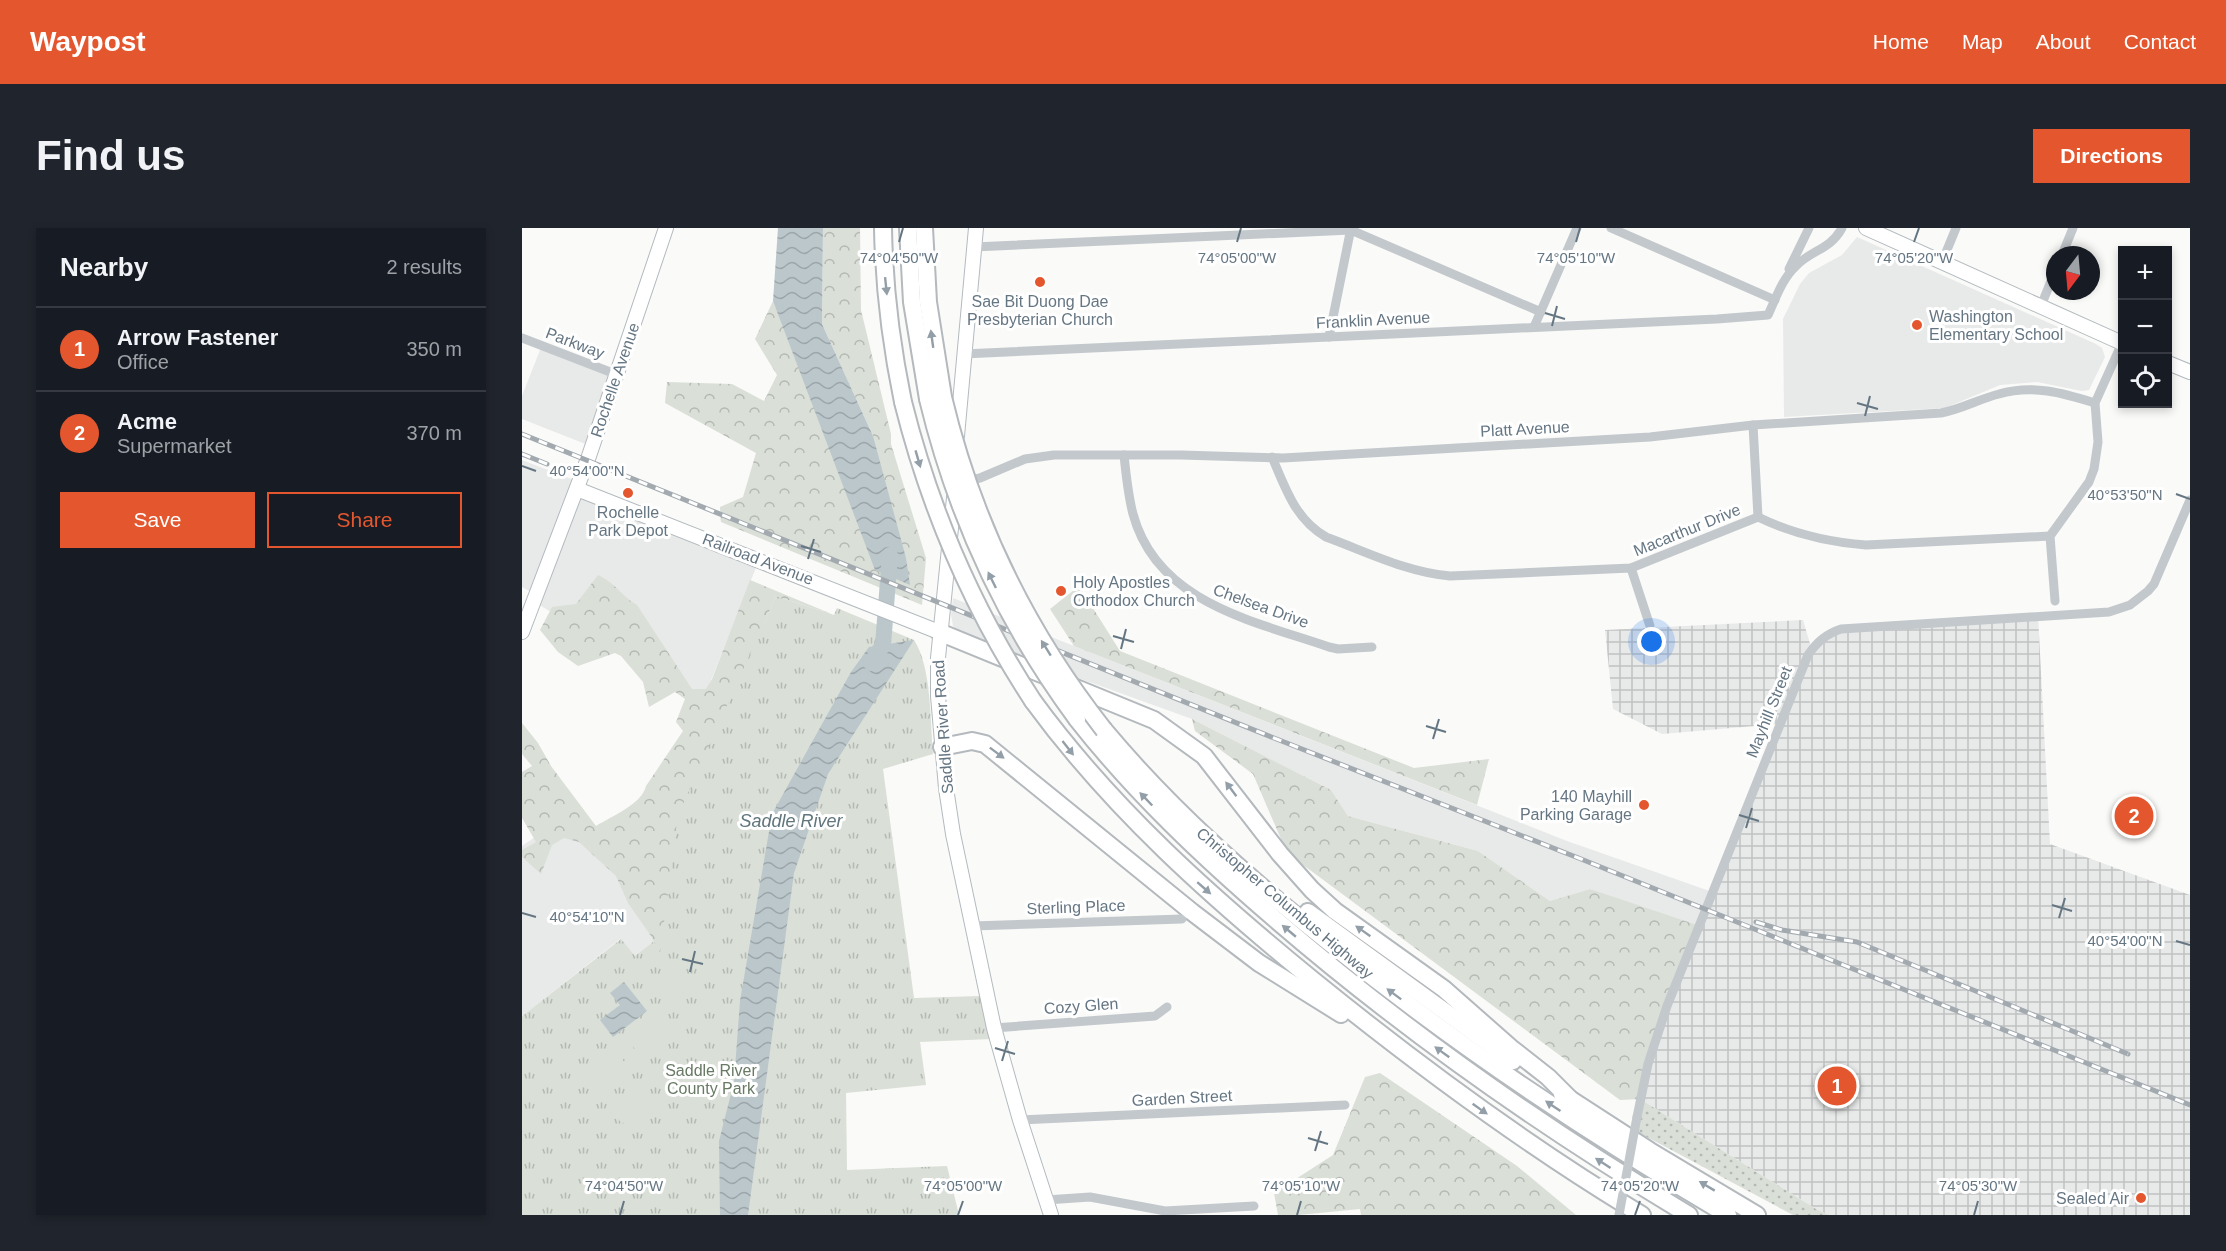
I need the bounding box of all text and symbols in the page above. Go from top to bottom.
text: Waypost [30,26,146,57]
text: Home [1873,30,1929,53]
text: Map [1962,30,2003,53]
text: About [2036,30,2091,53]
text: Contact [2124,30,2196,53]
button: Directions [2033,129,2190,183]
text: Find us [36,132,185,179]
north arrow [2046,246,2100,300]
map controls [2118,246,2172,408]
button: + [2118,246,2172,300]
text: 74°04'50"W [860,249,939,266]
text: 74°05'00"W [1198,249,1277,266]
text: 74°05'10"W [1537,249,1616,266]
text: 74°05'20"W [1875,249,1954,266]
text: Nearby [60,252,148,282]
text: 2 results [386,256,462,278]
marker: Sae Bit Duong Dae Presbyterian Church [1033,275,1047,289]
one-way arrow [881,277,891,296]
place label: Sae Bit Duong Dae Presbyterian Church [967,293,1113,328]
button: − [2118,300,2172,354]
place label: Washington Elementary School [1929,308,2063,343]
street label: Franklin Avenue [1315,309,1431,331]
marker: Washington Elementary School [1910,318,1924,332]
street label: Rochelle Avenue [587,321,643,439]
street label: Parkway [543,324,607,362]
text: Arrow Fastener [117,325,278,350]
one-way arrow [928,329,937,348]
text: 1 [74,338,85,360]
text: 350 m [406,338,462,360]
text: Office [117,351,169,373]
button: locate [2118,354,2172,408]
text: Acme [117,409,177,434]
street label: Platt Avenue [1480,418,1570,440]
text: 2 [74,422,85,444]
text: 370 m [406,422,462,444]
text: Supermarket [117,435,232,457]
one-way arrow [914,450,923,468]
text: 40°54'00"N [549,462,625,479]
marker: Rochelle Park Depot [621,486,635,500]
text: 40°53'50"N [2087,486,2163,503]
button: Save [60,492,255,548]
button: Share [267,492,462,548]
street label: Macarthur Drive [1631,501,1743,559]
place label: Rochelle Park Depot [588,504,669,539]
street label: Railroad Avenue [700,530,816,588]
one-way arrow [987,571,997,588]
place label: Holy Apostles Orthodox Church [1073,574,1195,609]
street label: Chelsea Drive [1211,581,1311,631]
marker: Holy Apostles Orthodox Church [1054,584,1068,598]
your location [1637,627,1666,656]
one-way arrow [1041,640,1052,656]
street label: Saddle River Road [930,659,956,795]
street label: Mayhill Street [1743,663,1795,760]
one-way arrow [1061,740,1074,756]
one-way arrow [989,746,1005,759]
one-way arrow [1225,781,1238,797]
place label: 140 Mayhill Parking Garage [1520,788,1632,823]
one-way arrow [1140,792,1154,806]
pin: 2 [2114,794,2154,838]
marker: 140 Mayhill Parking Garage [1637,798,1651,812]
water label: Saddle River [739,811,844,831]
street label: Christopher Columbus Highway [1193,824,1377,982]
one-way arrow [1196,881,1212,894]
street label: Sterling Place [1026,897,1126,917]
text: 40°54'10"N [549,908,625,925]
one-way arrow [1282,925,1297,938]
one-way arrow [1356,925,1372,937]
text: 40°54'00"N [2087,932,2163,949]
one-way arrow [1386,987,1402,1000]
street label: Cozy Glen [1043,995,1119,1017]
one-way arrow [1435,1046,1451,1058]
park label: Saddle River County Park [665,1062,757,1097]
pin: 1 [1818,1064,1856,1108]
street label: Garden Street [1131,1087,1233,1109]
one-way arrow [1545,1101,1561,1112]
one-way arrow [1472,1103,1488,1115]
one-way arrow [1595,1157,1611,1168]
text: 74°04'50"W [585,1177,664,1194]
text: 74°05'00"W [924,1177,1003,1194]
text: 74°05'10"W [1262,1177,1341,1194]
text: 74°05'20"W [1601,1177,1680,1194]
text: 74°05'30"W [1939,1177,2018,1194]
one-way arrow [1699,1180,1715,1191]
place label: Sealed Air [2056,1190,2130,1207]
marker: Sealed Air [2134,1191,2148,1205]

